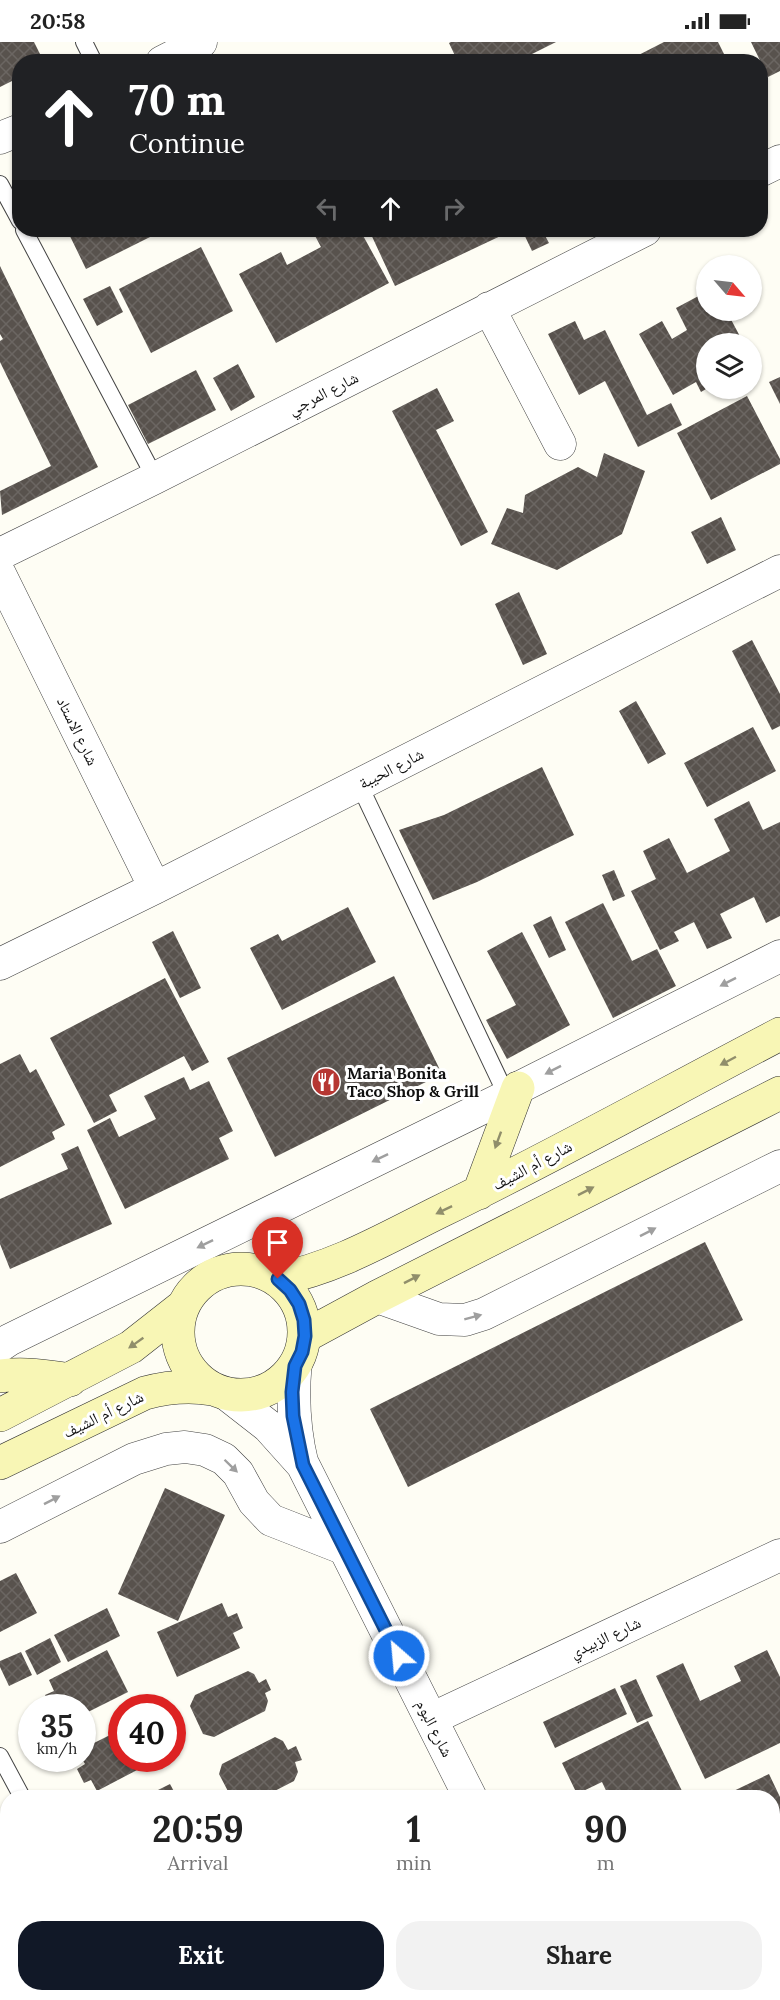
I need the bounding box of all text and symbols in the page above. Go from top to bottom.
text: 20:58 [30,7,86,35]
text: 70 m [129,73,225,127]
icon: ahead [30,78,108,156]
text: Continue [129,126,245,160]
icon: left [311,192,344,225]
icon: ahead [374,192,407,225]
icon: right [437,192,470,225]
north arrow [696,255,762,321]
map controls [696,255,762,399]
button: layers [696,333,762,399]
street label: شارع المرجي [285,367,363,422]
street label: شارع الاستاد [52,694,103,769]
street label: شارع الحيبة [355,743,427,794]
one-way arrow [719,978,736,987]
one-way arrow [720,1056,737,1066]
place label: Maria Bonita Taco Shop & Grill [347,1063,479,1101]
one-way arrow [545,1065,562,1075]
restaurant icon: Maria Bonita Taco Shop & Grill [310,1066,342,1098]
one-way arrow [493,1131,503,1149]
street label: شارع أم الشيف [489,1136,576,1195]
one-way arrow [371,1153,388,1163]
one-way arrow [578,1187,595,1196]
one-way arrow [435,1205,452,1214]
pin [252,1217,303,1279]
icon: arrive [261,1226,294,1259]
one-way arrow [640,1227,657,1237]
one-way arrow [196,1239,213,1248]
one-way arrow [404,1275,421,1284]
one-way arrow [464,1312,482,1321]
one-way arrow [129,1337,145,1349]
street label: شارع أم الشيف [59,1386,147,1443]
one-way arrow [223,1458,237,1472]
one-way arrow [44,1496,61,1505]
street label: شارع الزبيدي [566,1612,645,1665]
position arrow [367,1624,431,1688]
speed limit sign: 40 [108,1694,186,1772]
street label: شارع البوم [411,1696,458,1761]
text: 35 [40,1707,73,1745]
text: km/h [37,1739,77,1758]
text: 20:59 [152,1806,244,1852]
text: 1 [406,1806,421,1852]
text: 90 [584,1806,628,1852]
text: Arrival [167,1850,229,1875]
text: min [396,1850,432,1875]
text: m [597,1850,615,1875]
button: Exit [18,1921,384,1990]
button: Share [396,1921,762,1990]

